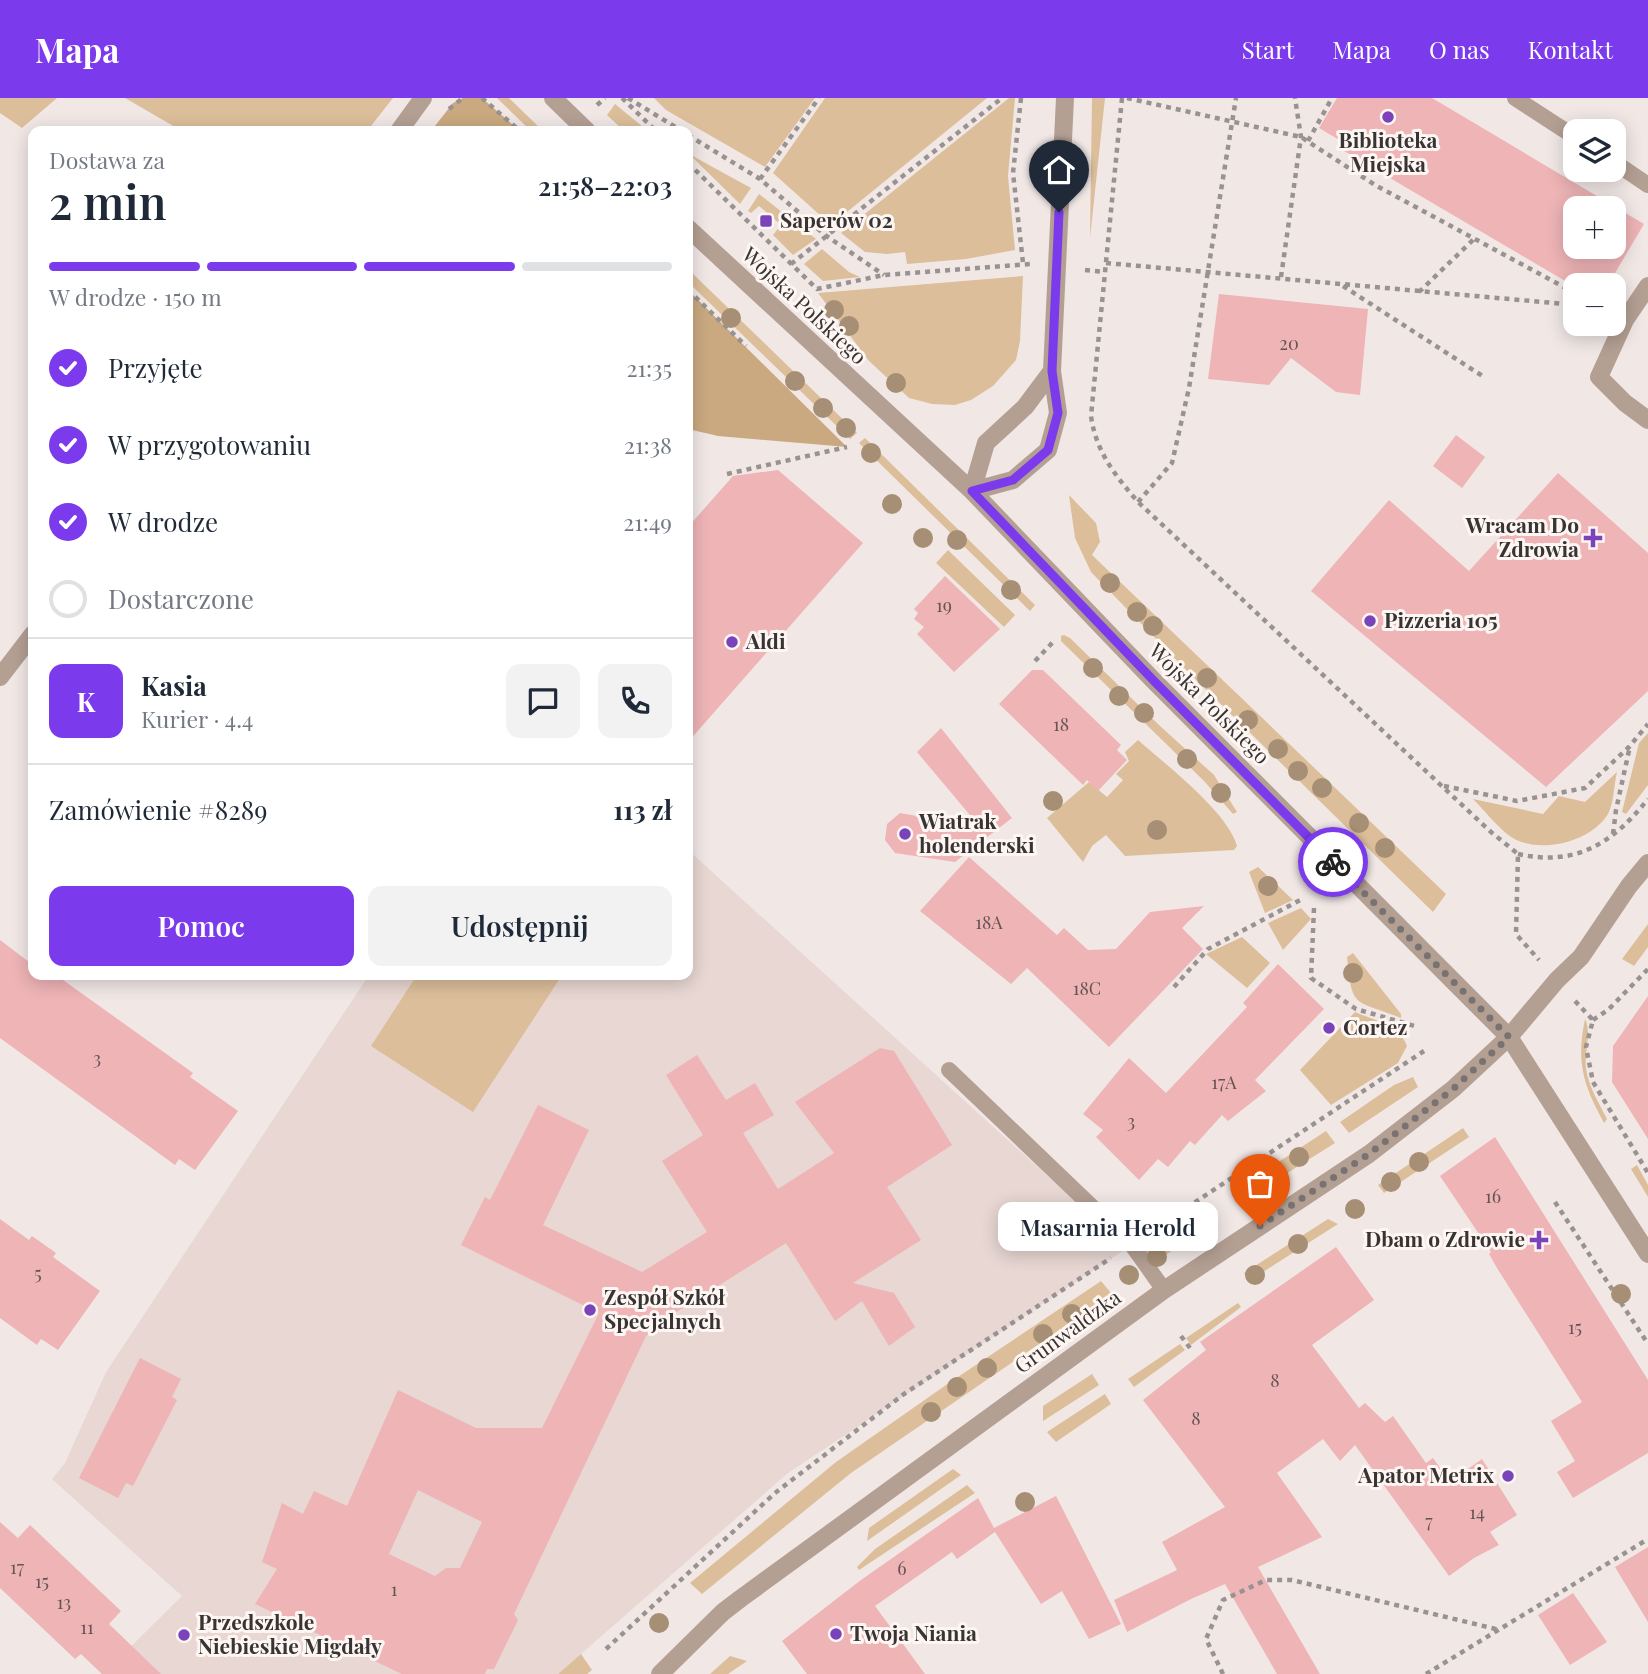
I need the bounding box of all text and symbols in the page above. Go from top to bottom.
text: Mapa [35,27,119,71]
text: Start [1242,33,1294,65]
text: Mapa [1332,33,1391,65]
text: O nas [1429,33,1490,65]
text: Kontakt [1528,33,1613,65]
marker: Biblioteka Miejska [1380,109,1396,125]
map controls [1563,119,1626,336]
button: layers [1563,119,1626,182]
place label: Biblioteka Miejska [1339,125,1438,177]
pin [1029,140,1089,212]
text: Dostawa za [49,144,165,175]
icon: home [1040,151,1078,189]
text: 21:58–22:03 [538,168,672,203]
text: 2 min [49,170,167,232]
button: + [1563,196,1626,259]
place label: Saperów 02 [780,205,893,233]
marker: Saperów 02 [758,213,774,229]
street label: Wojska Polskiego [736,239,874,369]
button: − [1563,273,1626,336]
text: W drodze · 150 m [49,281,222,312]
house number: 20 [1279,331,1299,355]
icon: check [49,349,87,387]
text: Przyjęte [108,350,203,385]
text: 21:35 [626,352,672,383]
icon: check [49,426,87,464]
text: W przygotowaniu [108,427,311,462]
text: 21:38 [624,429,672,460]
icon: check [49,503,87,541]
text: W drodze [108,504,218,539]
text: 21:49 [623,506,672,537]
place label: Wracam Do Zdrowia [1465,510,1579,562]
marker: Wracam Do Zdrowia [1585,530,1601,546]
text: Dostarczone [108,581,254,616]
house number: 19 [936,593,952,617]
place label: Pizzeria 105 [1384,605,1498,633]
marker: Pizzeria 105 [1362,613,1378,629]
place label: Aldi [745,626,786,654]
marker: Aldi [724,634,740,650]
street label: Wojska Polskiego [1143,635,1277,769]
button: chat [506,664,580,738]
button: phone [598,664,672,738]
text: Kasia [141,668,207,703]
text: K [77,684,95,719]
text: Kurier · 4.4 [141,703,253,734]
house number: 18 [1053,712,1069,736]
text: Zamówienie #8289 [49,792,267,827]
text: 113 zł [613,792,672,827]
place label: Wiatrak holenderski [918,806,1035,858]
marker: Wiatrak holenderski [897,826,913,842]
courier [1298,827,1368,897]
icon: bike [1314,843,1352,881]
button: Pomoc [49,886,354,966]
button: Udostępnij [368,886,672,966]
house number: 18A [975,910,1003,934]
house number: 18C [1073,976,1101,1000]
place label: Cortez [1343,1012,1407,1040]
marker: Cortez [1321,1020,1337,1036]
house number: 3 [93,1046,101,1070]
house number: 17A [1211,1070,1237,1094]
house number: 3 [1127,1109,1135,1133]
pin [1230,1154,1290,1226]
icon: bag [1241,1165,1279,1203]
house number: 16 [1485,1184,1501,1208]
callout: Masarnia Herold [998,1202,1218,1250]
text: Masarnia Herold [1020,1211,1196,1242]
place label: Dbam o Zdrowie [1365,1224,1525,1252]
marker: Dbam o Zdrowie [1531,1232,1547,1248]
house number: 5 [34,1261,42,1285]
place label: Zespół Szkół Specjalnych [604,1282,725,1334]
street label: Grunwaldzka [1008,1282,1126,1378]
marker: Zespół Szkół Specjalnych [582,1302,598,1318]
house number: 15 [1568,1315,1582,1339]
house number: 8 [1270,1368,1280,1392]
house number: 8 [1191,1406,1201,1430]
place label: Apator Metrix [1357,1460,1495,1488]
marker: Apator Metrix [1500,1468,1516,1484]
house number: 14 [1469,1500,1485,1524]
house number: 7 [1425,1509,1433,1533]
house number: 17 [10,1555,25,1579]
house number: 6 [897,1556,907,1580]
house number: 15 [35,1569,49,1593]
house number: 1 [391,1577,398,1601]
house number: 13 [57,1590,71,1614]
place label: Przedszkole Niebieskie Migdały [198,1607,382,1659]
house number: 11 [80,1615,94,1639]
place label: Twoja Niania [850,1618,977,1646]
marker: Twoja Niania [828,1626,844,1642]
marker: Przedszkole Niebieskie Migdały [176,1627,192,1643]

